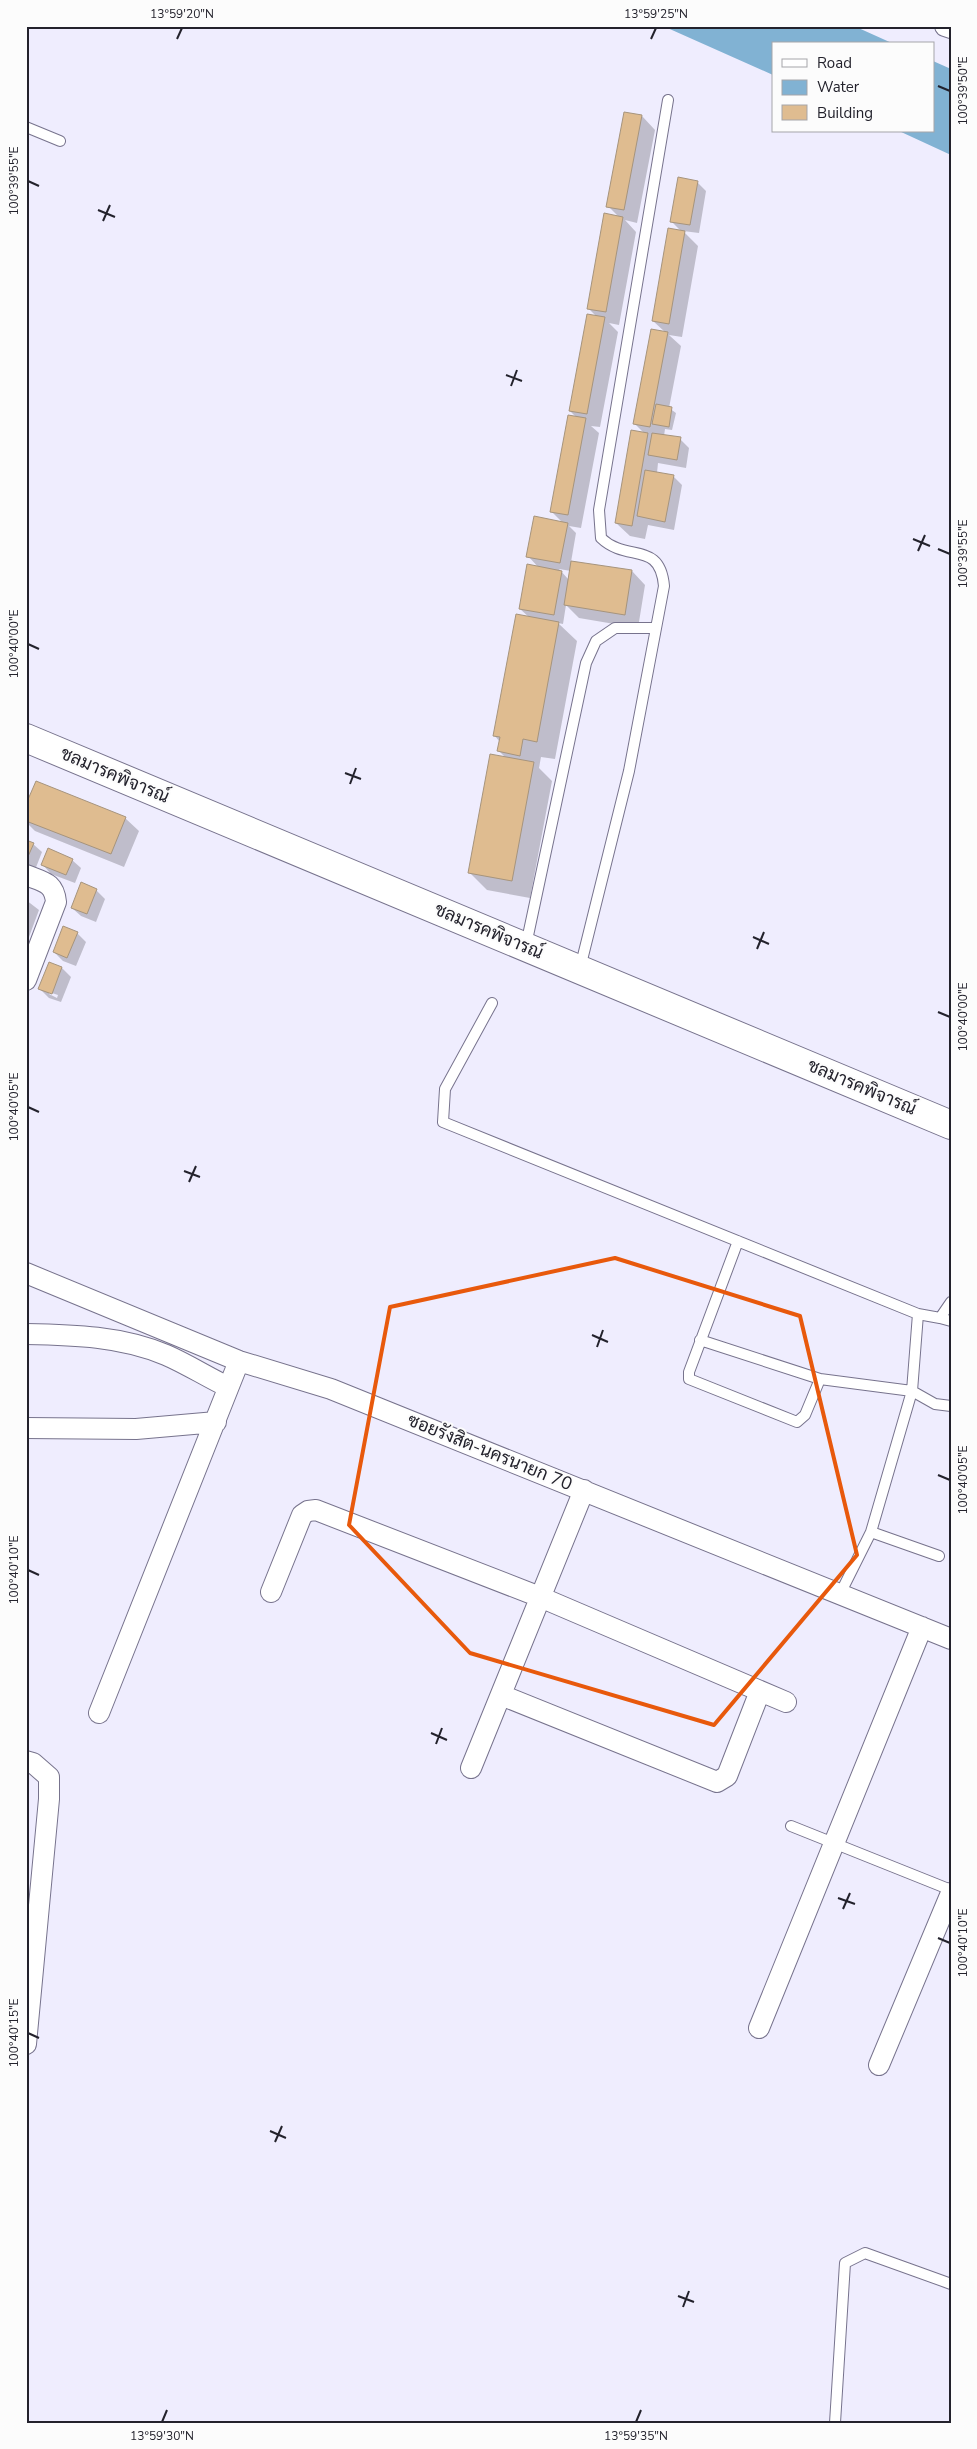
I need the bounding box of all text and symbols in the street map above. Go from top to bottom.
text: 13°59'20"N [150,6,214,22]
text: 13°59'25"N [624,6,688,22]
legend [772,42,934,132]
text: Road [817,53,852,73]
text: 100°39'50"E [955,56,971,126]
text: Water [817,77,860,97]
text: Building [817,103,873,123]
text: 100°39'55"E [6,146,22,216]
text: 100°39'55"E [955,519,971,589]
text: 100°40'00"E [6,609,22,679]
street label: ชลมารคพิจารณ์ [57,740,174,809]
street label: ชลมารคพิจารณ์ [431,896,548,965]
text: 100°40'00"E [955,982,971,1052]
street label: ชลมารคพิจารณ์ [804,1052,921,1121]
text: 100°40'05"E [6,1072,22,1142]
street label: ซอยรังสิต-นครนายก 70 [404,1408,576,1496]
text: 100°40'05"E [955,1445,971,1515]
text: 100°40'10"E [6,1535,22,1605]
text: 100°40'10"E [955,1908,971,1978]
text: 100°40'15"E [6,1998,22,2068]
text: 13°59'30"N [130,2428,194,2444]
text: 13°59'35"N [604,2428,668,2444]

